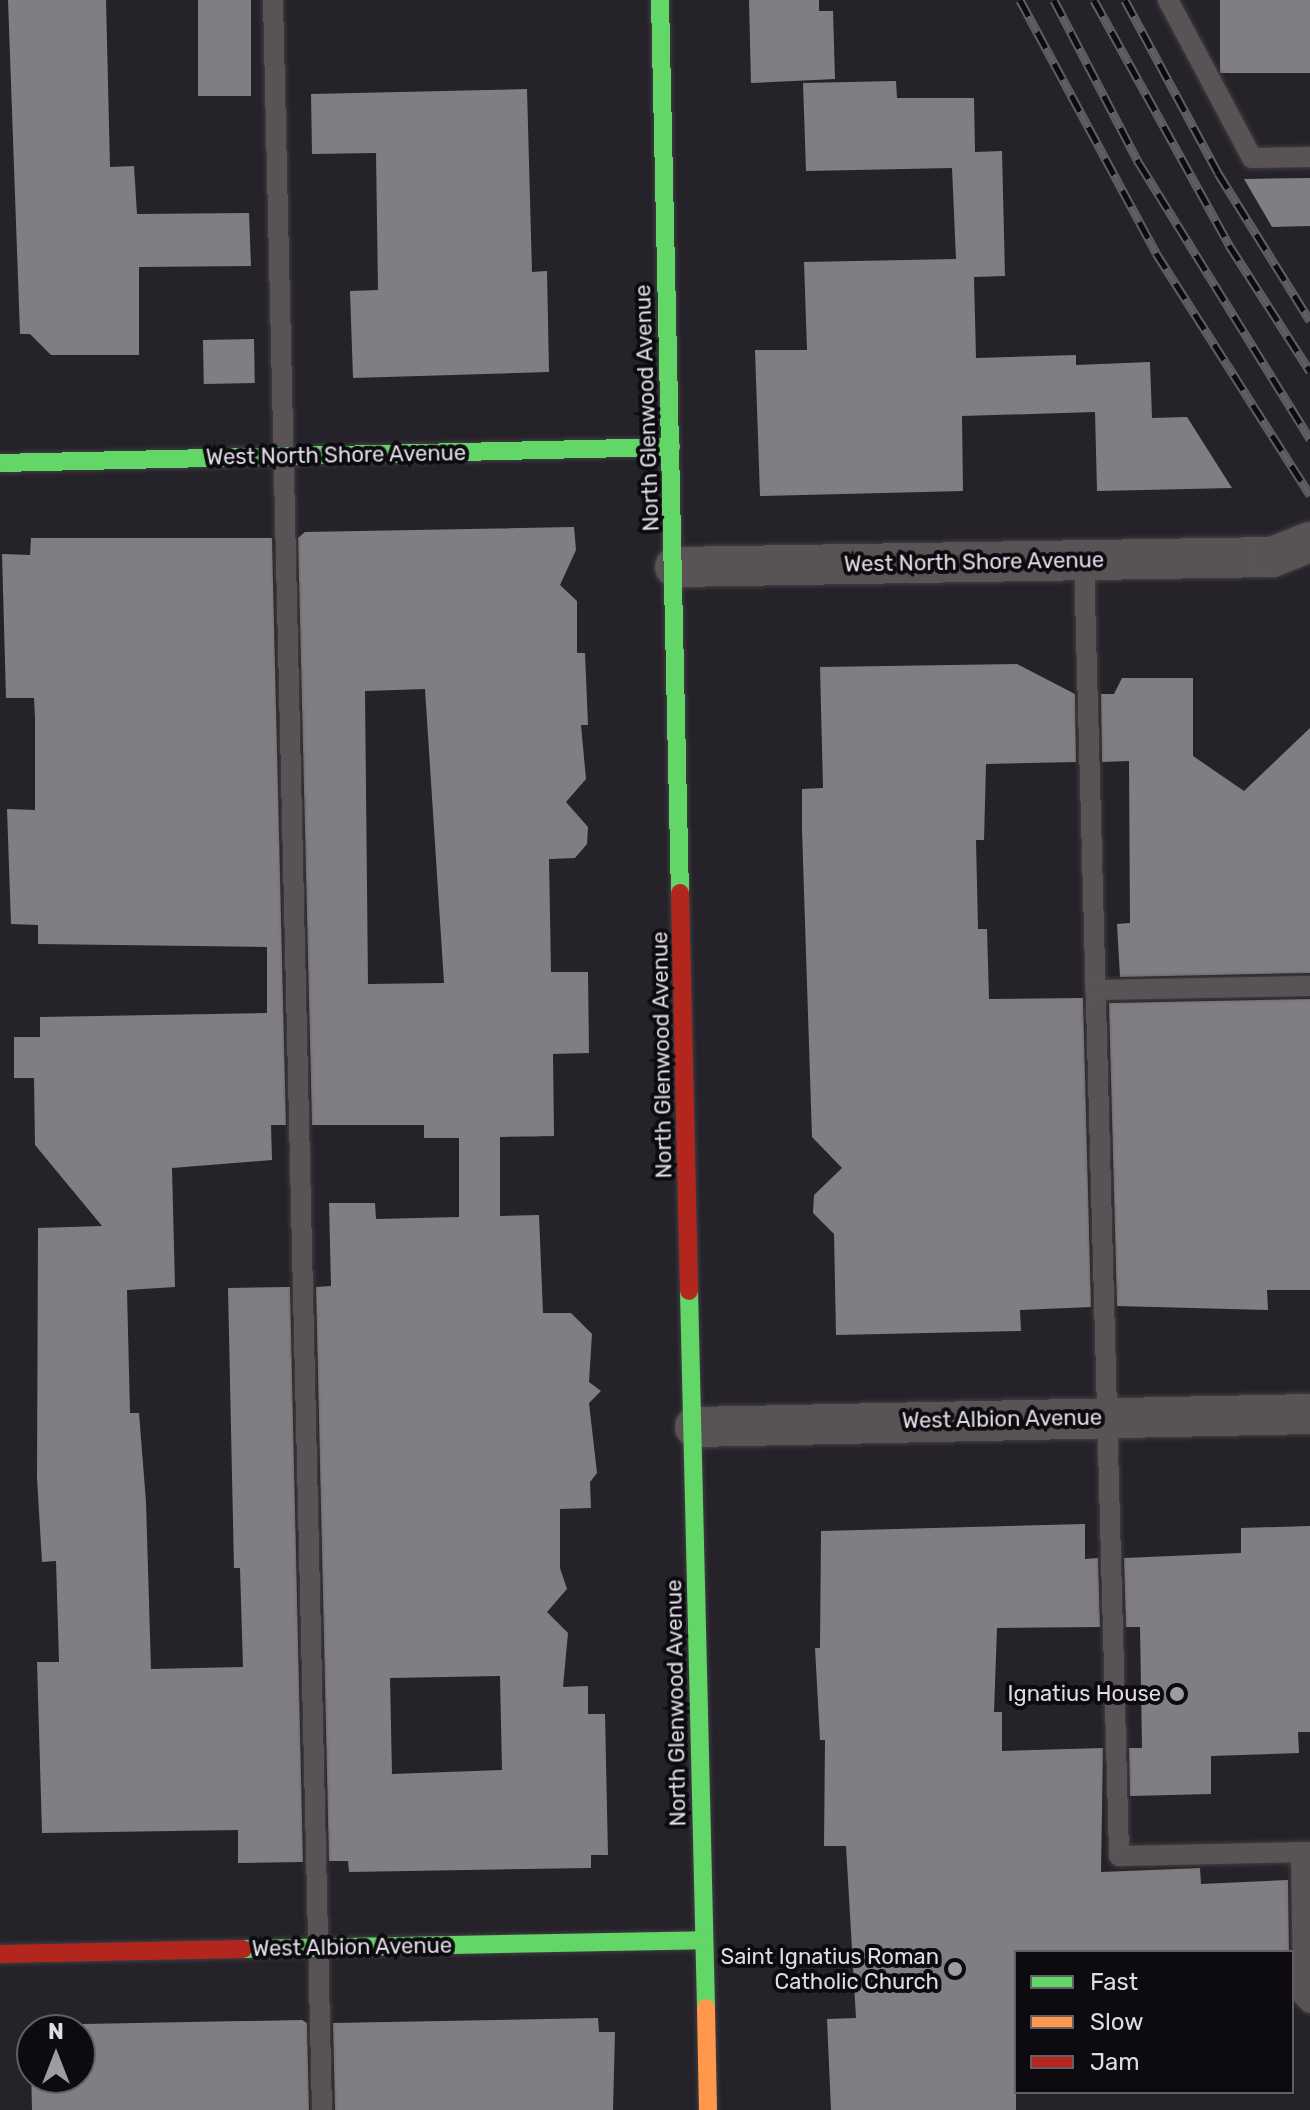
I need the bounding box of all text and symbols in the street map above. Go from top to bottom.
street label: North Glenwood Avenue [629,284,665,532]
street label: West North Shore Avenue [205,440,467,470]
street label: West North Shore Avenue [843,547,1105,577]
street label: North Glenwood Avenue [647,931,677,1179]
street label: West Albion Avenue [901,1404,1103,1434]
street label: North Glenwood Avenue [661,1579,691,1827]
place label: Ignatius House [1008,1681,1161,1707]
marker: Ignatius House [1168,1685,1186,1703]
street label: West Albion Avenue [251,1932,453,1962]
place label: Saint Ignatius Roman Catholic Church [720,1943,939,1994]
legend [1014,1950,1294,2094]
marker: Saint Ignatius Roman Catholic Church [946,1960,964,1978]
text: Fast [1090,1968,1138,1996]
text: Slow [1090,2008,1143,2036]
north arrow [16,2014,96,2094]
text: N [48,2018,64,2045]
text: Jam [1090,2048,1140,2076]

